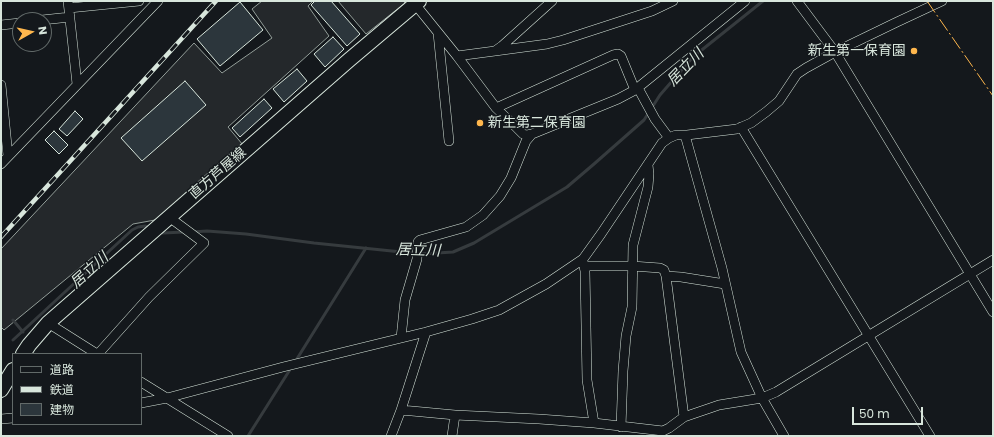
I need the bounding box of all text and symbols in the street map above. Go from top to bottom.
north arrow [12,12,52,52]
text: N [34,25,51,36]
place label: 新生第一保育園 [808,43,906,59]
water label: 居立川 [664,46,708,90]
marker: 新生第一保育園 [909,46,919,56]
place label: 新生第二保育園 [488,115,586,131]
marker: 新生第二保育園 [475,118,485,128]
street label: 直方芦屋線 [186,145,250,203]
water label: 居立川 [395,241,441,261]
water label: 居立川 [67,249,113,293]
legend [12,353,142,425]
text: 道路 [50,361,74,378]
text: 鉄道 [50,381,74,398]
scale bar [854,399,925,425]
text: 建物 [50,401,74,418]
text: 50 m [859,405,890,422]

